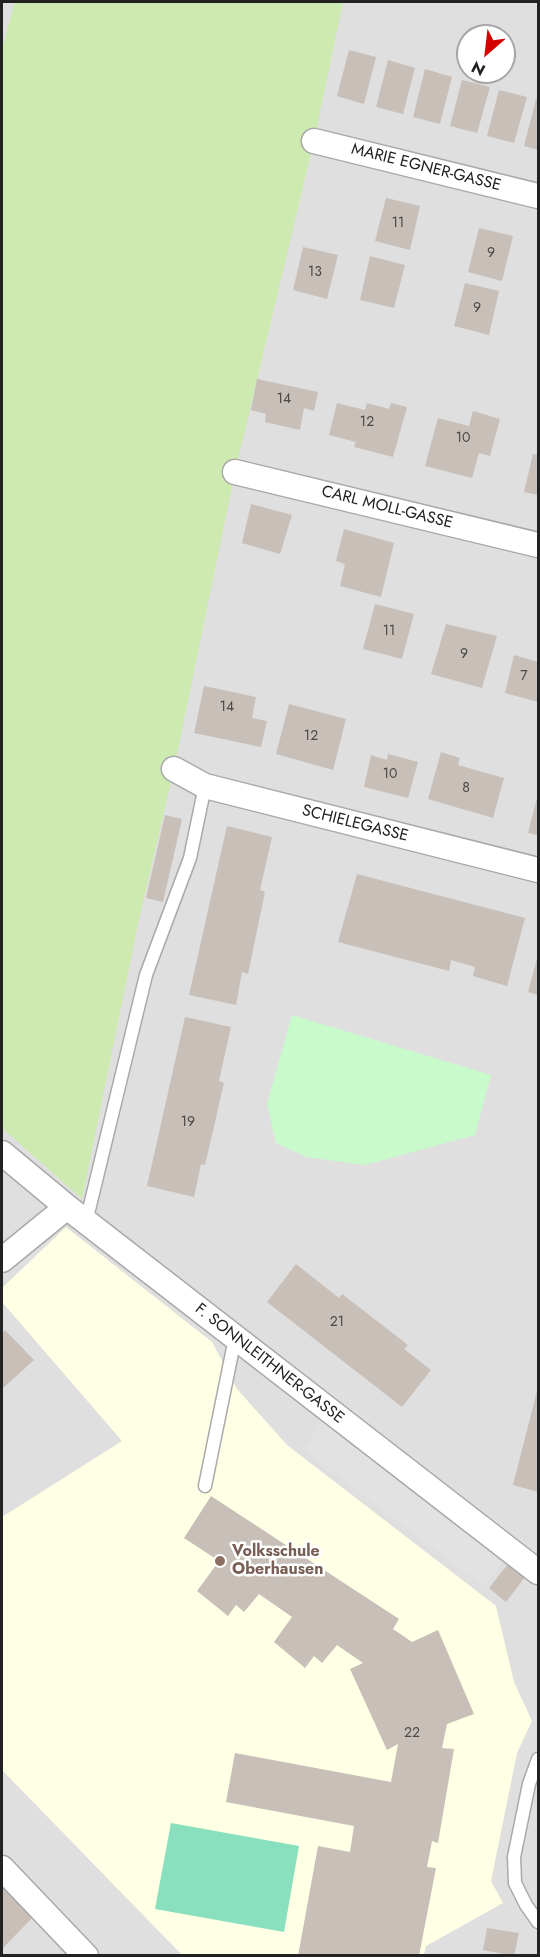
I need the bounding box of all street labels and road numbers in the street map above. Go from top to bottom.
street label: MARIE EGNER-GASSE [349,140,503,196]
street label: CARL MOLL-GASSE [319,482,455,534]
street label: SCHIELEGASSE [300,802,410,846]
street label: F. SONNLEITHNER-GASSE [191,1300,347,1428]

